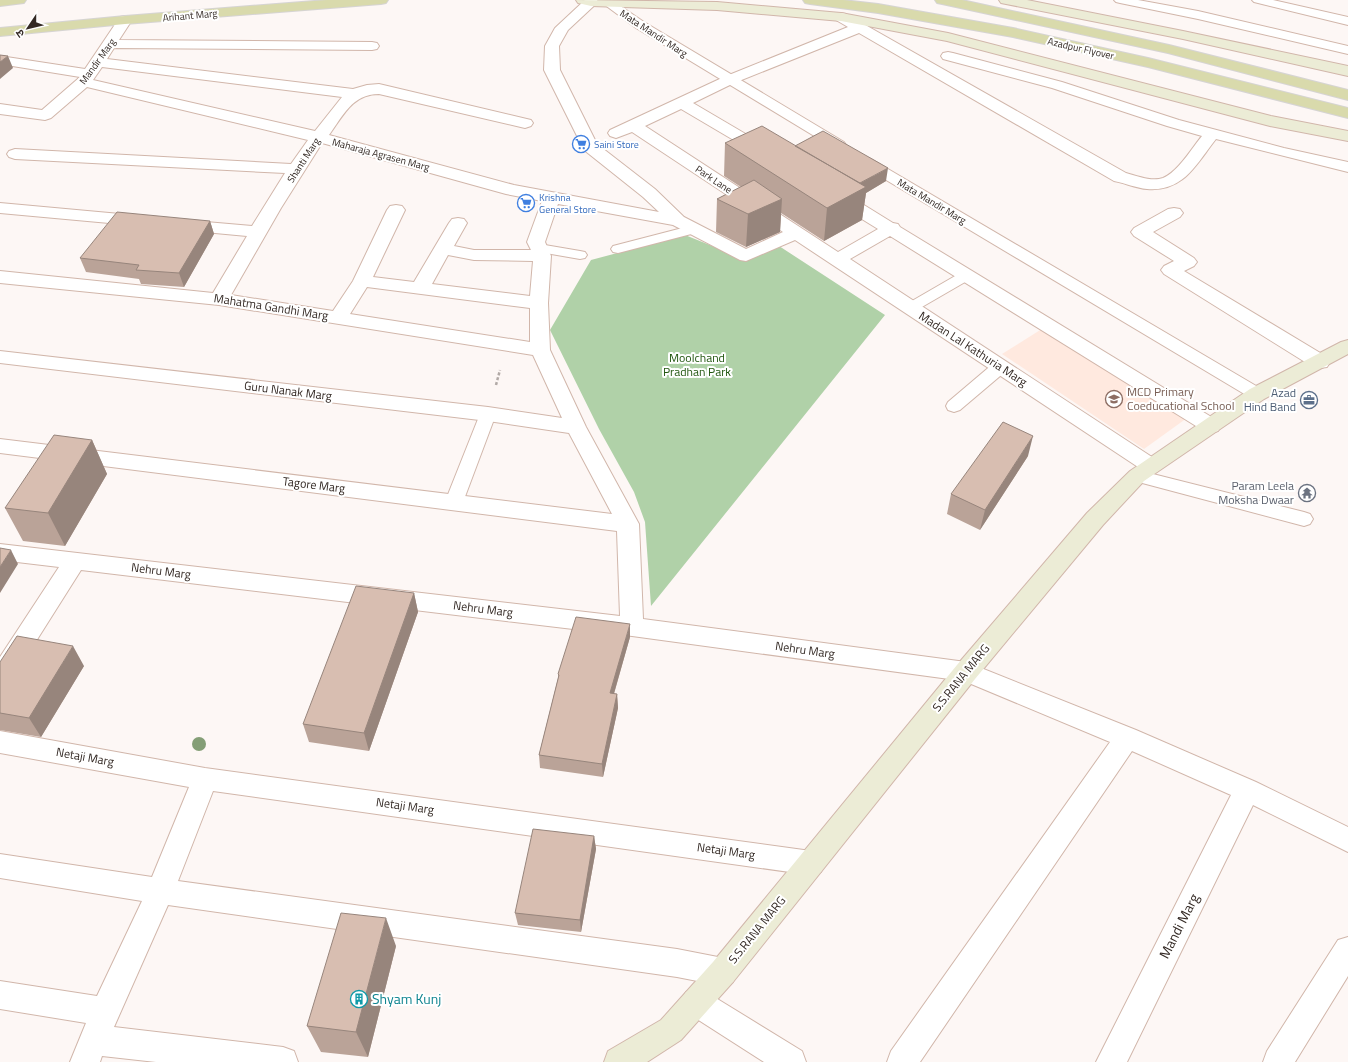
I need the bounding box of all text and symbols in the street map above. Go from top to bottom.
street label: Arihant Marg [162,6,218,25]
street label: Mata Mandir Marg [617,6,691,61]
north arrow [8,8,48,48]
text: उ [11,26,28,41]
street label: Azadpur Flyover [1046,34,1116,64]
street label: Mandir Marg [76,35,119,87]
street label: Maharaja Agrasen Marg [330,134,431,175]
supermarket icon: Saini Store [571,134,591,154]
street label: Shanti Marg [283,135,324,186]
place label: Saini Store [594,137,639,152]
street label: Park Lane [692,162,735,197]
street label: Mata Mandir Marg [894,175,969,228]
place label: Krishna General Store [539,190,596,217]
supermarket icon: Krishna General Store [516,193,536,213]
street label: Mahatma Gandhi Marg [212,288,330,325]
street label: Madan Lal Kathuria Marg [915,306,1031,391]
park label: Moolchand Pradhan Park [663,348,731,381]
street label: Guru Nanak Marg [243,376,333,405]
place label: MCD Primary Coeducational School [1127,382,1234,415]
place label: Azad Hind Band [1244,383,1296,416]
school or university icon: MCD Primary Coeducational School [1104,389,1124,409]
office icon: Azad Hind Band [1299,390,1319,410]
street label: Tagore Marg [282,471,346,498]
place label: Param Leela Moksha Dwaar [1218,476,1294,509]
temple icon: Param Leela Moksha Dwaar [1297,483,1317,503]
street label: Nehru Marg [130,557,192,584]
street label: Nehru Marg [452,595,514,622]
street label: Nehru Marg [774,636,836,663]
street label: S.S.RANA MARG [927,640,994,716]
street label: Netaji Marg [55,742,116,771]
street label: Netaji Marg [375,792,435,819]
street label: Netaji Marg [696,837,756,864]
street label: Mandi Marg [1153,890,1204,962]
street label: S.S.RANA MARG [723,892,790,968]
place label: Shyam Kunj [372,988,441,1009]
building icon: Shyam Kunj [349,989,369,1009]

